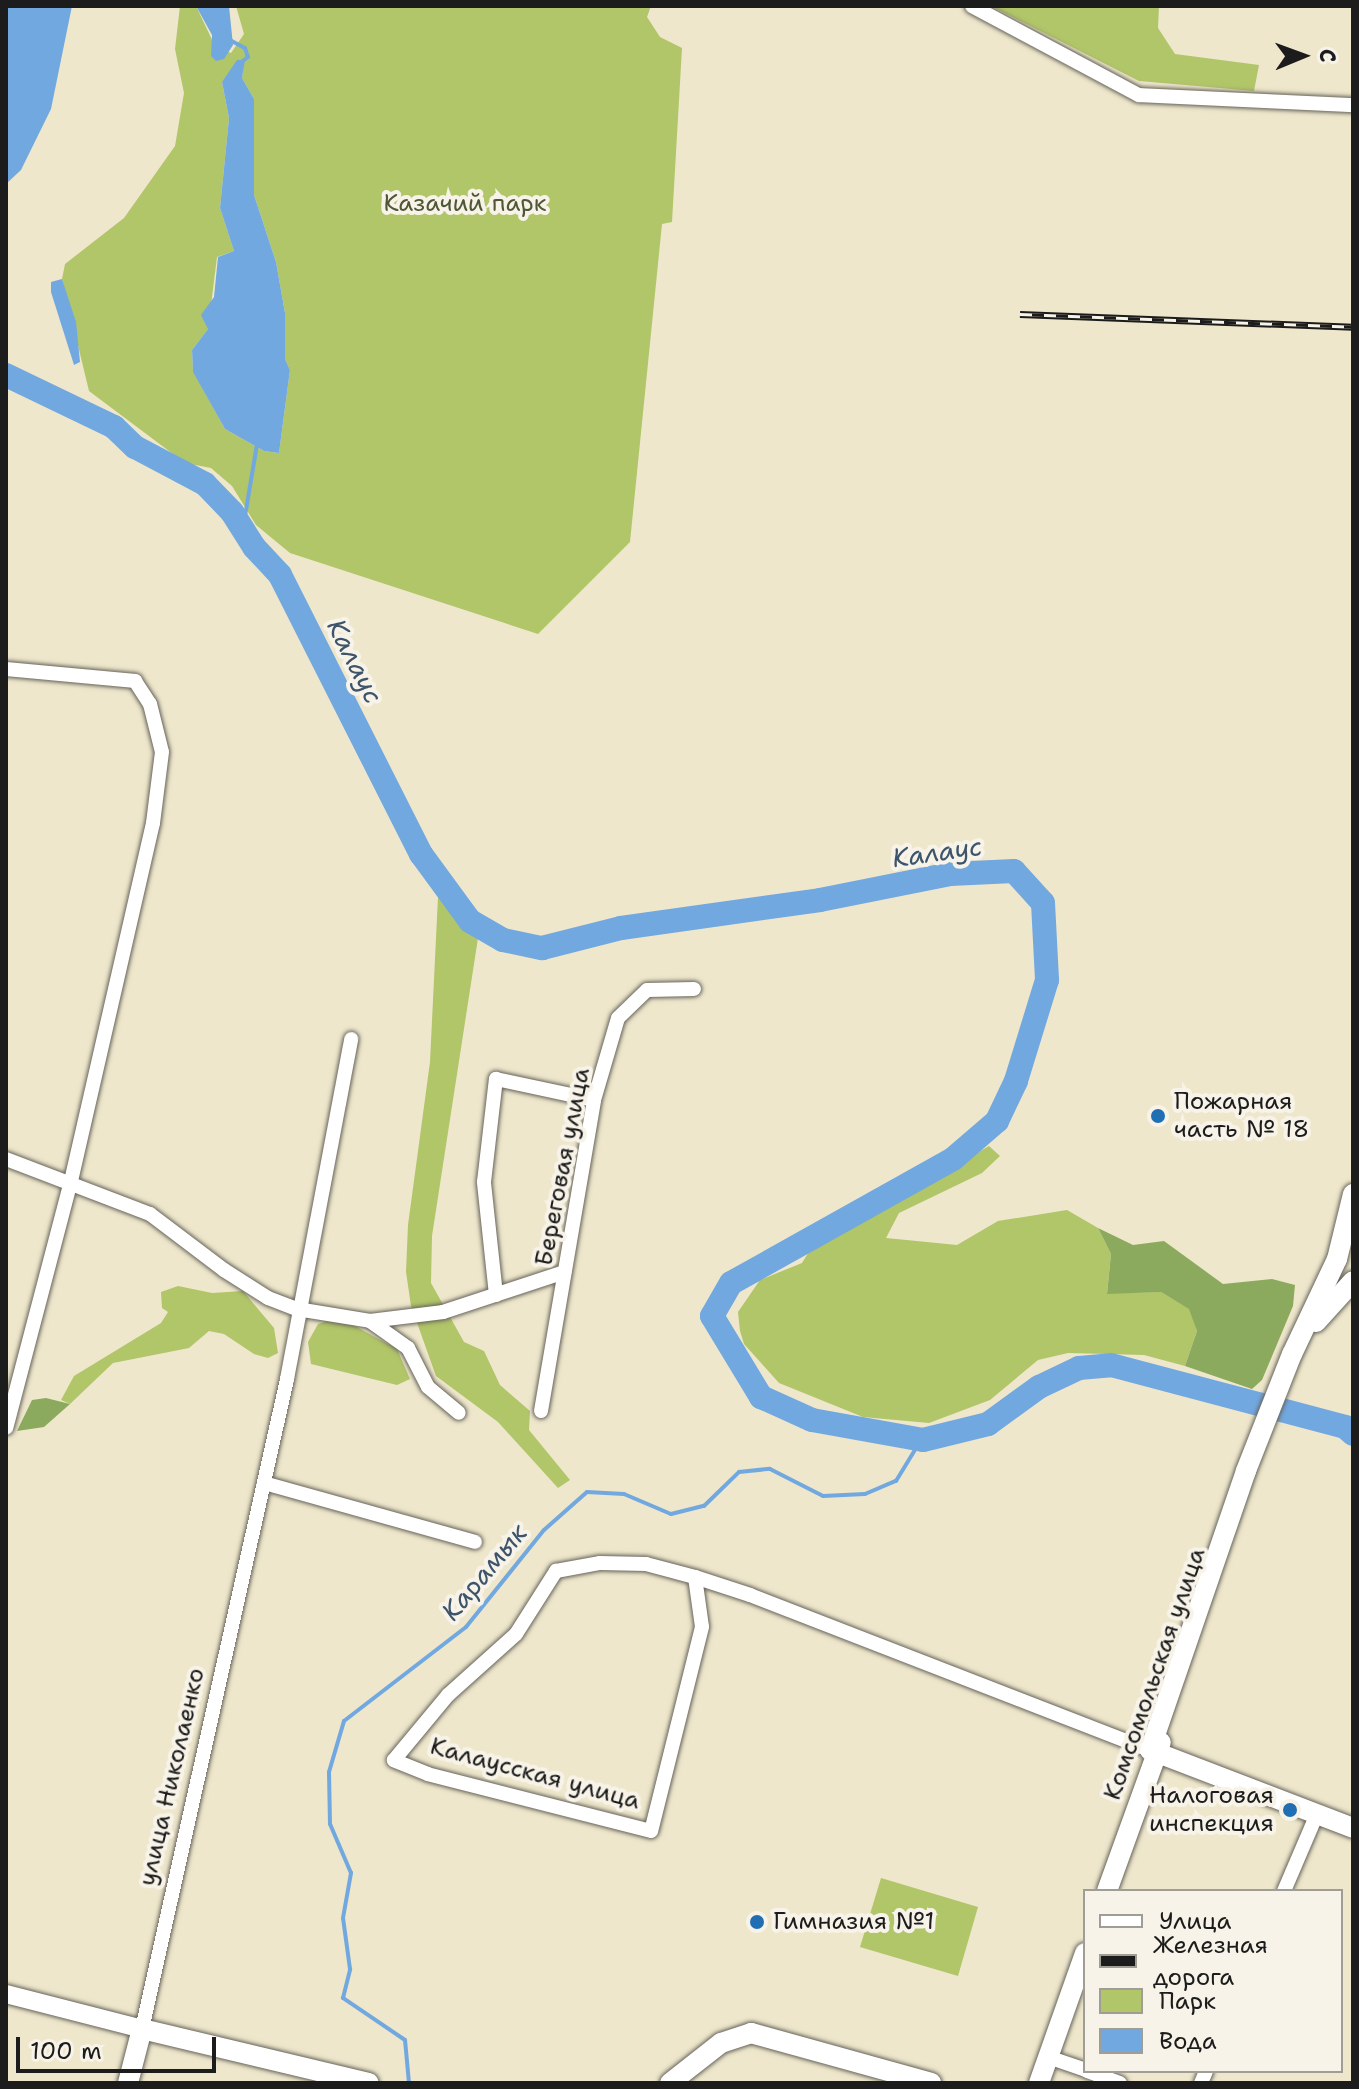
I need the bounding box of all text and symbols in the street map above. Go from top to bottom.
north arrow [1263,16,1343,96]
text: С [1313,49,1342,63]
park label: Казачий парк [383,190,547,218]
water label: Калаус [321,614,389,708]
water label: Калаус [890,830,984,874]
street label: Береговая улица [530,1065,596,1269]
place label: Пожарная часть № 18 [1174,1088,1309,1144]
marker: Пожарная часть № 18 [1149,1107,1167,1125]
water label: Карамык [435,1517,533,1627]
street label: Комсомольская улица [1098,1544,1212,1804]
street label: улица Николаенко [133,1665,211,1889]
street label: Калаусская улица [427,1732,643,1816]
place label: Налоговая инспекция [1149,1782,1274,1838]
marker: Налоговая инспекция [1281,1801,1299,1819]
legend [1083,1889,1343,2073]
text: Улица [1159,1905,1232,1937]
place label: Гимназия №1 [773,1908,934,1936]
marker: Гимназия №1 [748,1913,766,1931]
text: Железная дорога [1153,1929,1268,1993]
text: Парк [1159,1985,1216,2017]
scale bar [20,2021,220,2071]
text: Вода [1159,2025,1217,2057]
text: 100 m [30,2035,102,2067]

